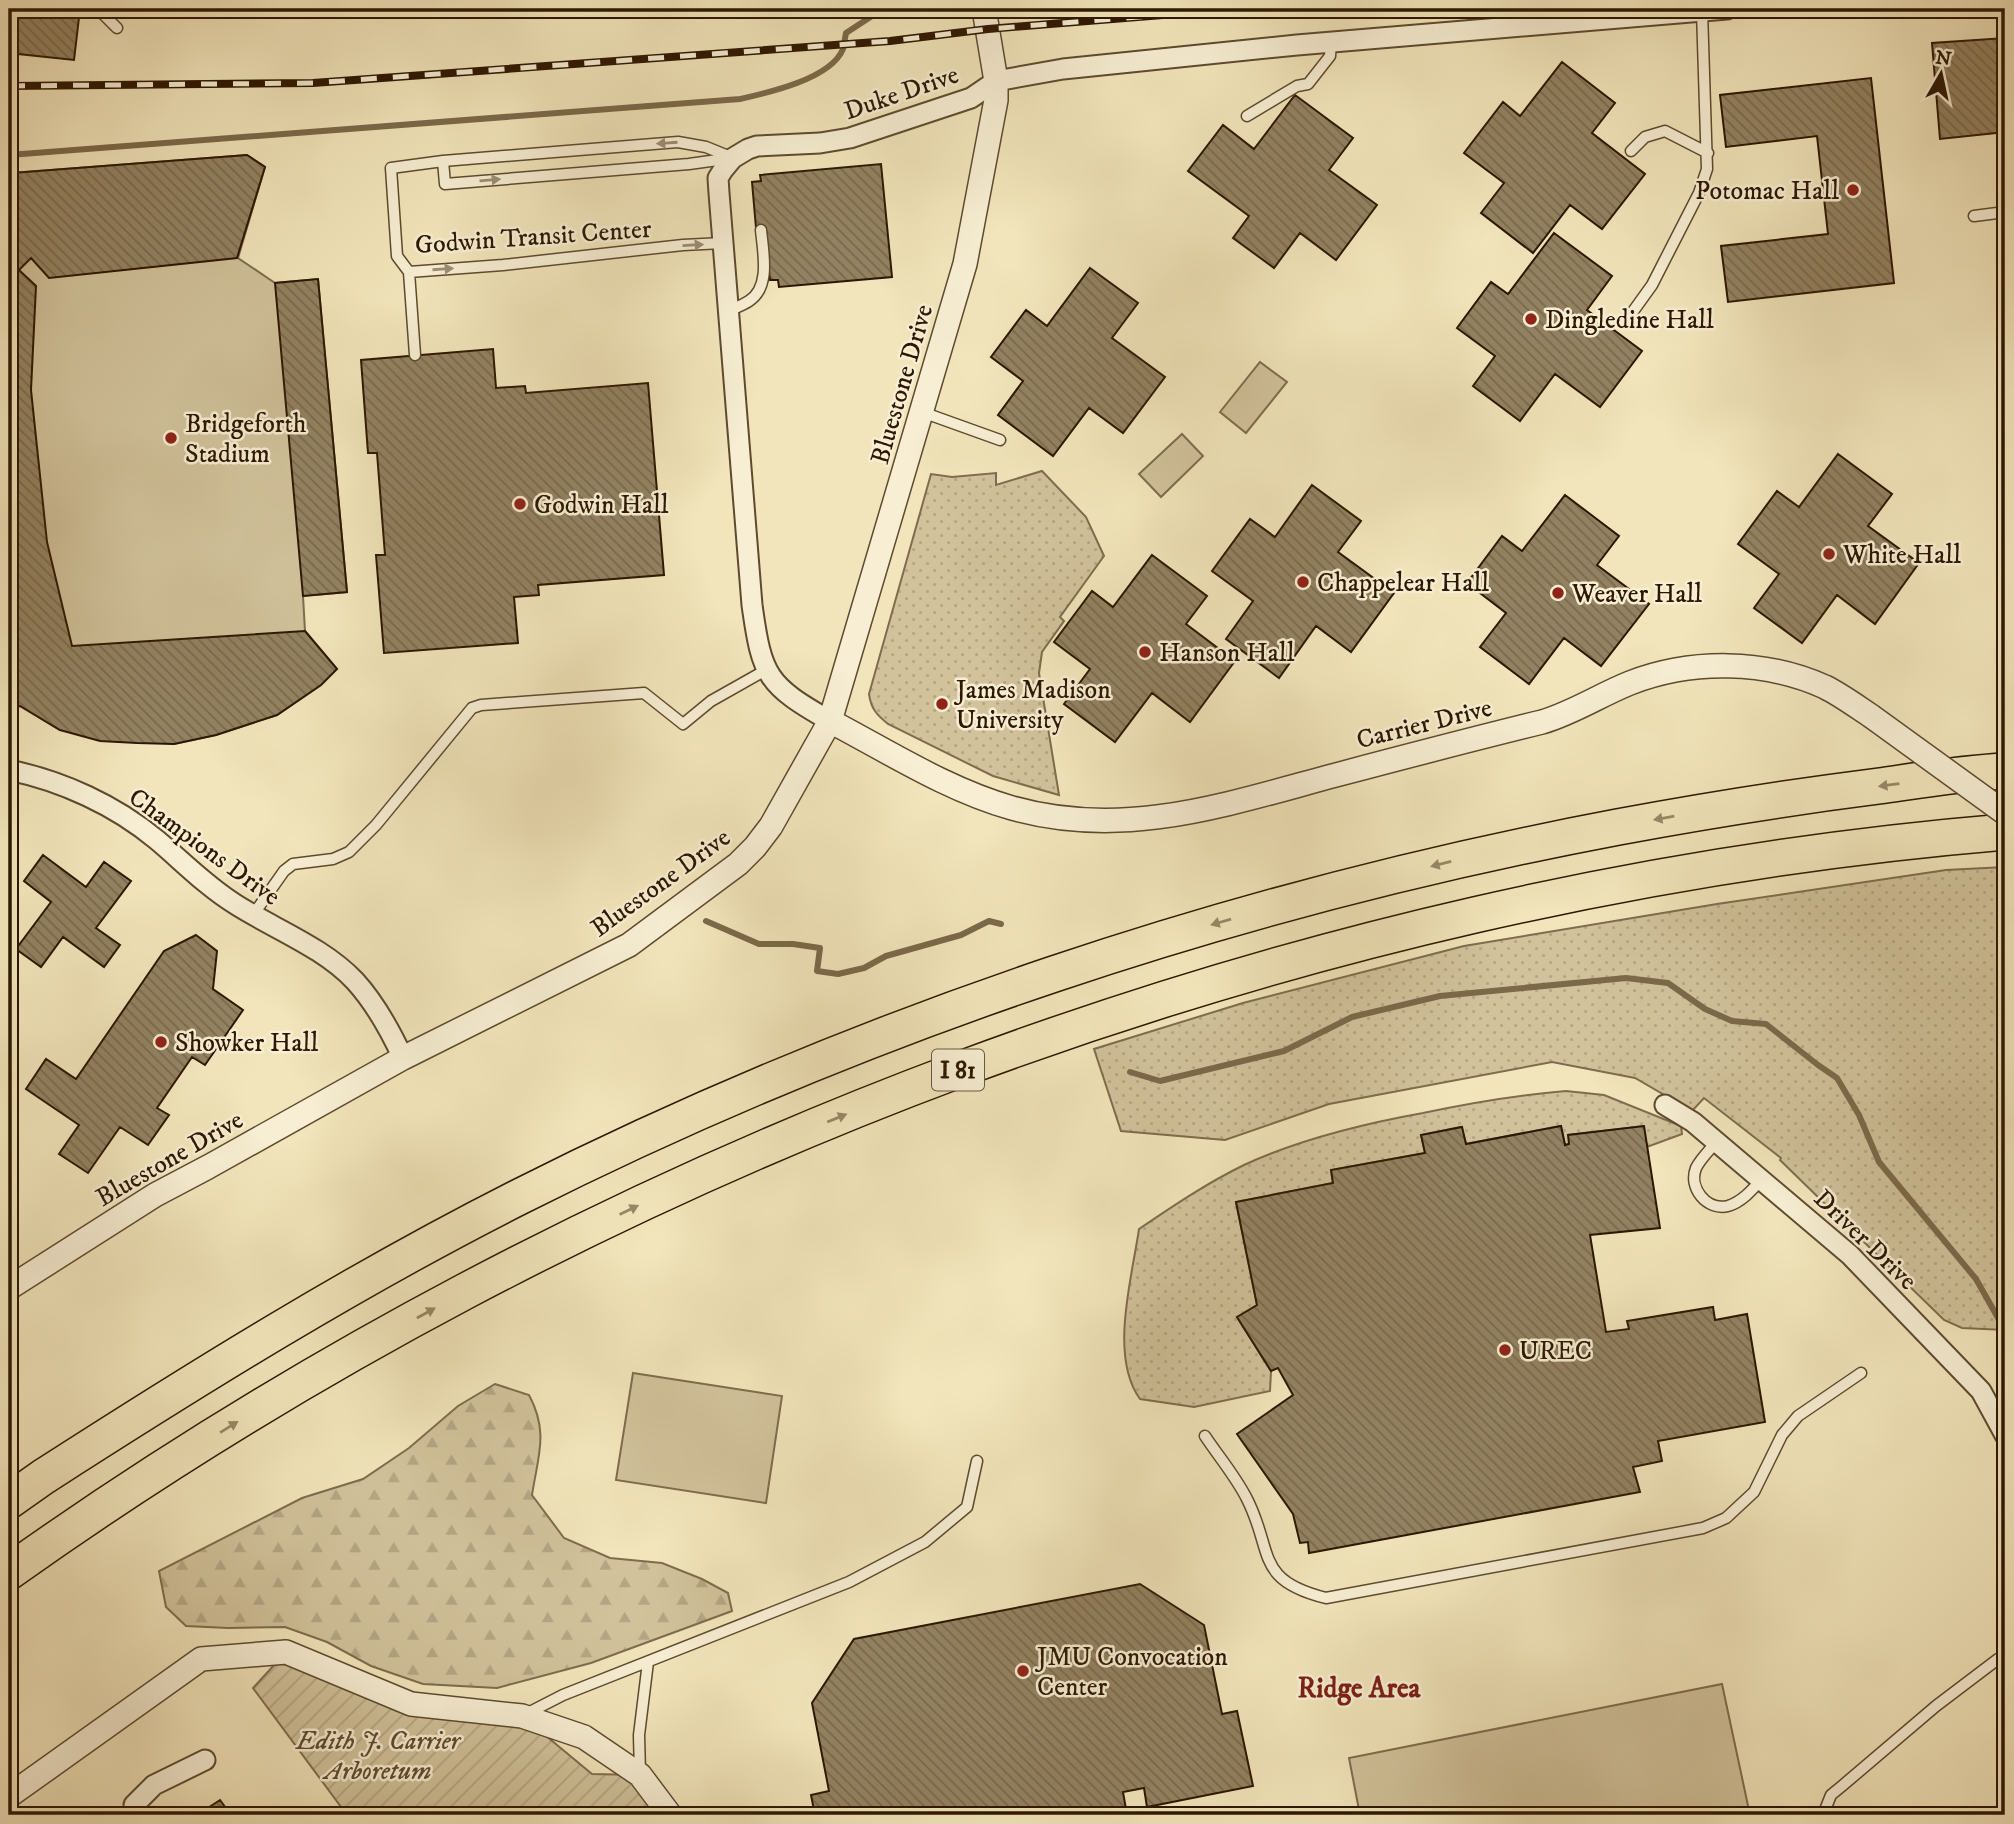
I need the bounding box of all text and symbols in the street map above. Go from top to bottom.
north arrow [1906,38,1976,108]
text: N [1934,46,1953,71]
street label: Duke Drive [840,58,963,128]
one-way arrow [656,138,678,149]
one-way arrow [479,174,501,185]
place label: Potomac Hall [1695,175,1839,208]
marker: Potomac Hall [1845,182,1861,198]
street label: Godwin Transit Center [414,213,653,262]
one-way arrow [683,239,705,250]
one-way arrow [432,263,454,274]
street label: Bluestone Drive [864,301,941,468]
place label: Dingledine Hall [1545,304,1714,337]
marker: Dingledine Hall [1523,311,1539,327]
place label: Bridgeforth Stadium [185,408,307,471]
marker: Bridgeforth Stadium [163,430,179,446]
place label: Godwin Hall [534,489,669,522]
marker: Godwin Hall [512,496,528,512]
place label: White Hall [1842,539,1961,572]
marker: White Hall [1821,546,1837,562]
place label: Chappelear Hall [1317,567,1489,600]
marker: Chappelear Hall [1295,574,1311,590]
place label: Weaver Hall [1571,578,1702,611]
marker: Weaver Hall [1550,585,1566,601]
place label: Hanson Hall [1159,637,1295,670]
marker: Hanson Hall [1137,644,1153,660]
place label: James Madison University [954,674,1111,737]
street label: Carrier Drive [1353,692,1495,757]
marker: James Madison University [934,696,950,712]
one-way arrow [1878,779,1900,790]
street label: Champions Drive [122,781,286,913]
one-way arrow [1653,813,1675,824]
street label: Bluestone Drive [585,821,737,945]
one-way arrow [1430,859,1452,870]
one-way arrow [1210,917,1232,928]
place label: Showker Hall [175,1027,318,1060]
marker: Showker Hall [153,1034,169,1050]
road number: I 81 [932,1050,984,1090]
street label: Bluestone Drive [90,1104,249,1215]
one-way arrow [827,1113,848,1124]
street label: Driver Drive [1806,1183,1924,1297]
one-way arrow [619,1204,639,1215]
one-way arrow [416,1307,436,1319]
place label: UREC [1519,1335,1592,1368]
marker: UREC [1497,1342,1513,1358]
one-way arrow [220,1420,239,1433]
place label: JMU Convocation Center [1035,1641,1228,1704]
marker: JMU Convocation Center [1015,1663,1031,1679]
district label: Ridge Area [1298,1671,1421,1706]
park label: Edith J. Carrier Arboretum [294,1725,462,1788]

